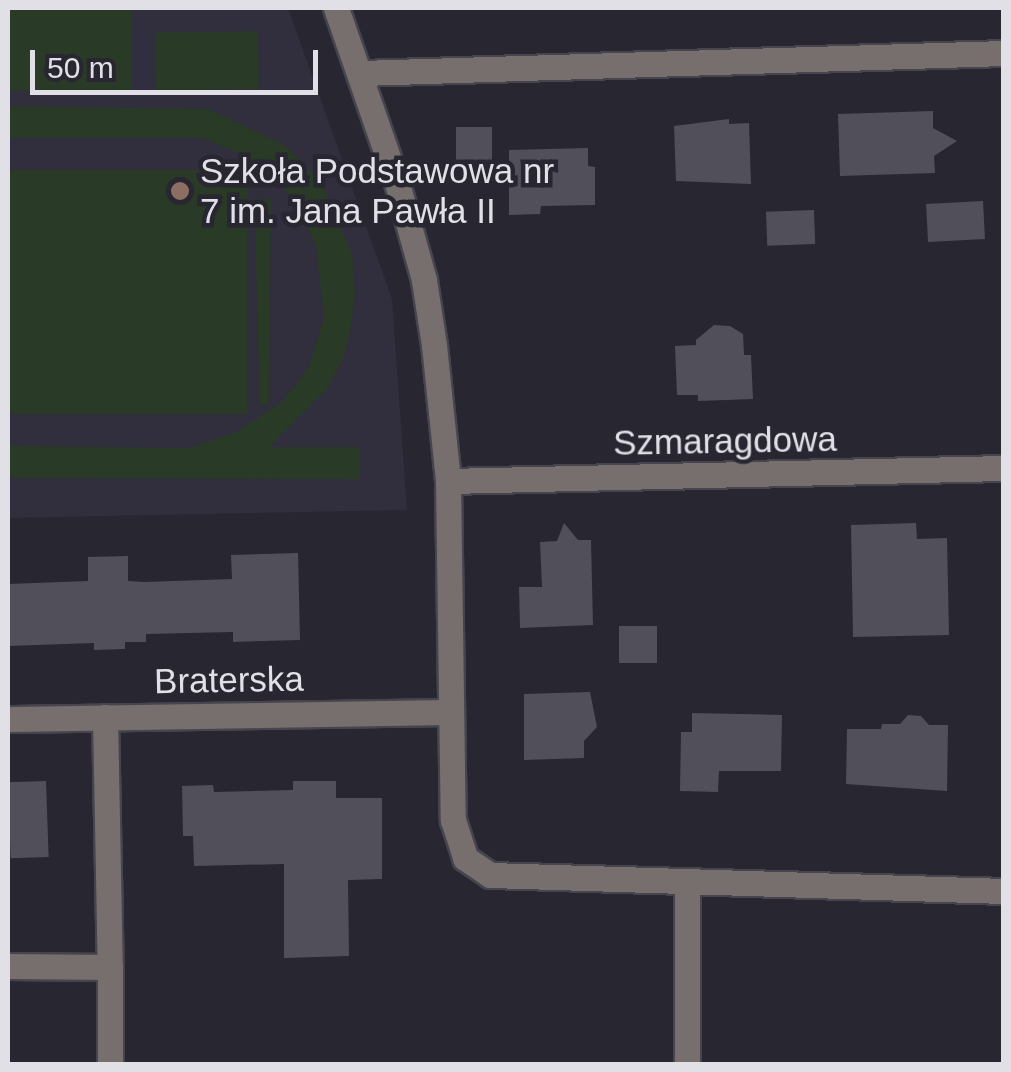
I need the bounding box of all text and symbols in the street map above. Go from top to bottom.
scale bar [35,30,322,92]
text: 50 m [47,51,114,84]
place label: Szkoła Podstawowa nr 7 im. Jana Pawła II [200,150,554,232]
marker: Szkoła Podstawowa nr 7 im. Jana Pawła II [169,180,191,202]
street label: Szmaragdowa [613,418,837,464]
street label: Braterska [154,658,304,702]

